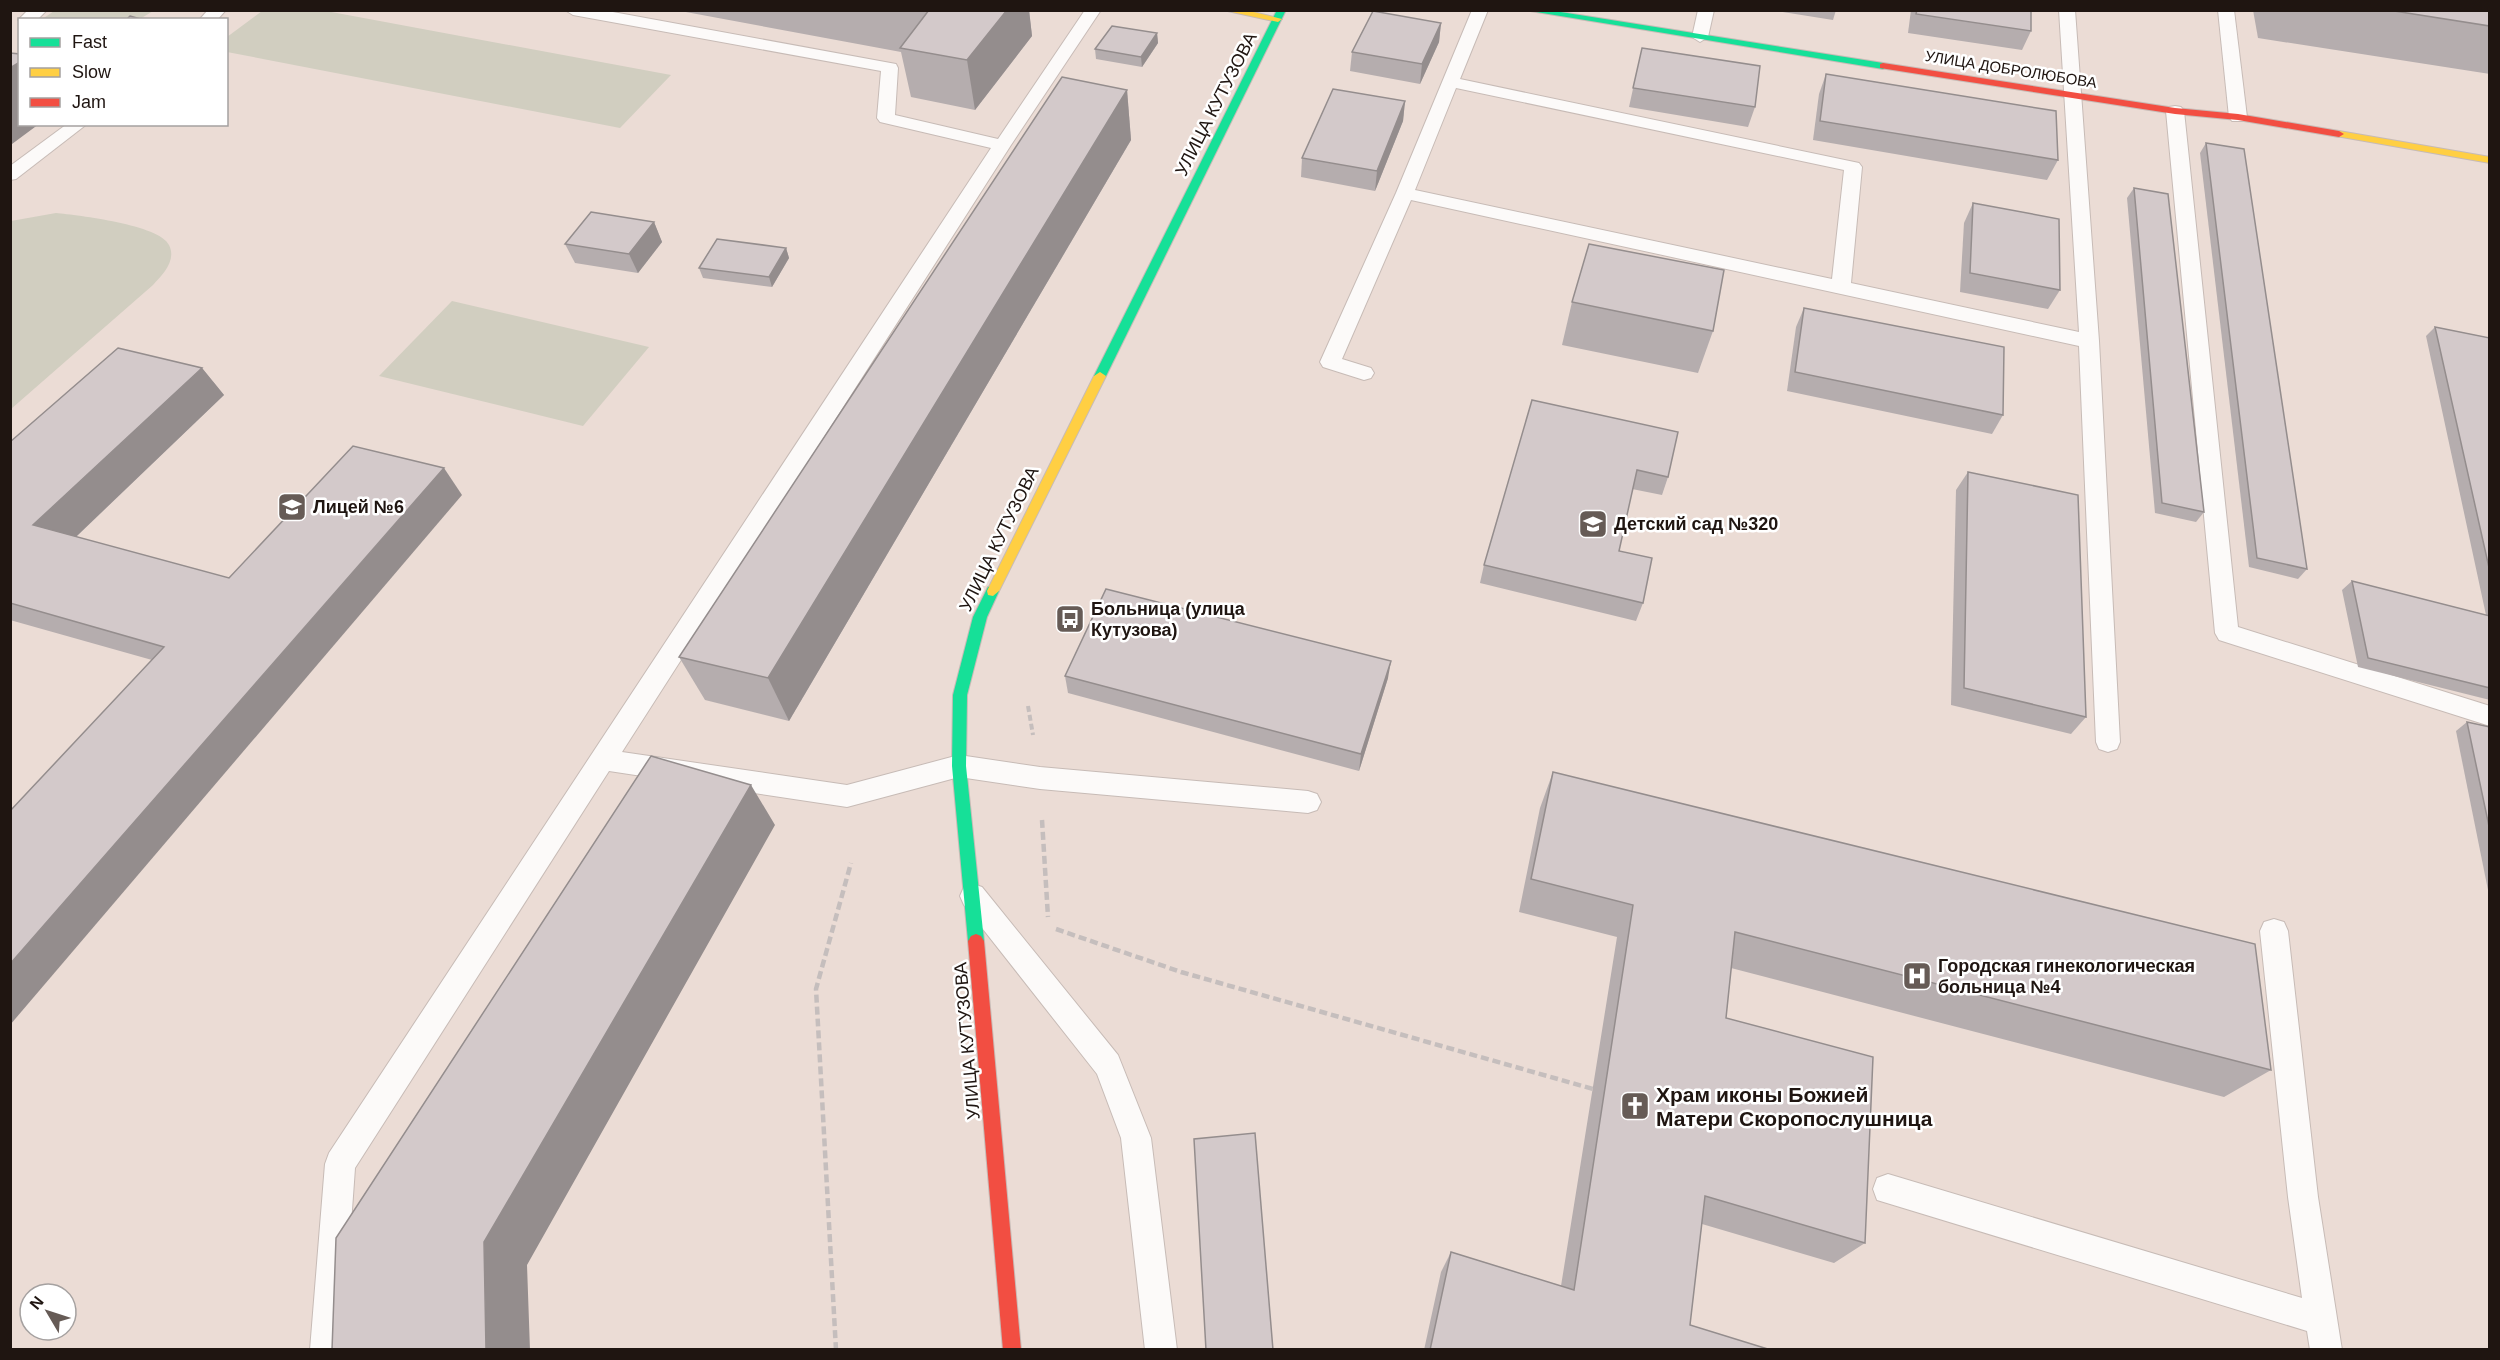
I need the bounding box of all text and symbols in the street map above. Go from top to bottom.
legend [18,18,228,126]
street label: УЛИЦА КУТУЗОВА [1171,29,1261,179]
text: Fast [72,32,107,52]
street label: УЛИЦА ДОБРОЛЮБОВА [1924,47,2098,91]
text: Slow [72,62,112,82]
text: Jam [72,92,106,112]
street label: УЛИЦА КУТУЗОВА [955,464,1043,614]
school or university icon: Лицей №6 [276,491,308,523]
place label: Лицей №6 [313,497,404,517]
school or university icon: Детский сад №320 [1577,508,1609,540]
place label: Детский сад №320 [1614,514,1778,534]
place label: Больница (улица Кутузова) [1091,599,1246,640]
bus stop icon: Больница (улица Кутузова) [1054,603,1086,635]
place label: Городская гинекологическая больница №4 [1938,956,2195,997]
hospital icon: Городская гинекологическая больница №4 [1901,960,1933,992]
street label: УЛИЦА КУТУЗОВА [950,961,984,1121]
place label: Храм иконы Божией Матери Скоропослушница [1656,1083,1933,1130]
church icon: Храм иконы Божией Матери Скоропослушница [1619,1090,1651,1122]
north arrow [18,1282,78,1342]
text: N [26,1293,47,1313]

